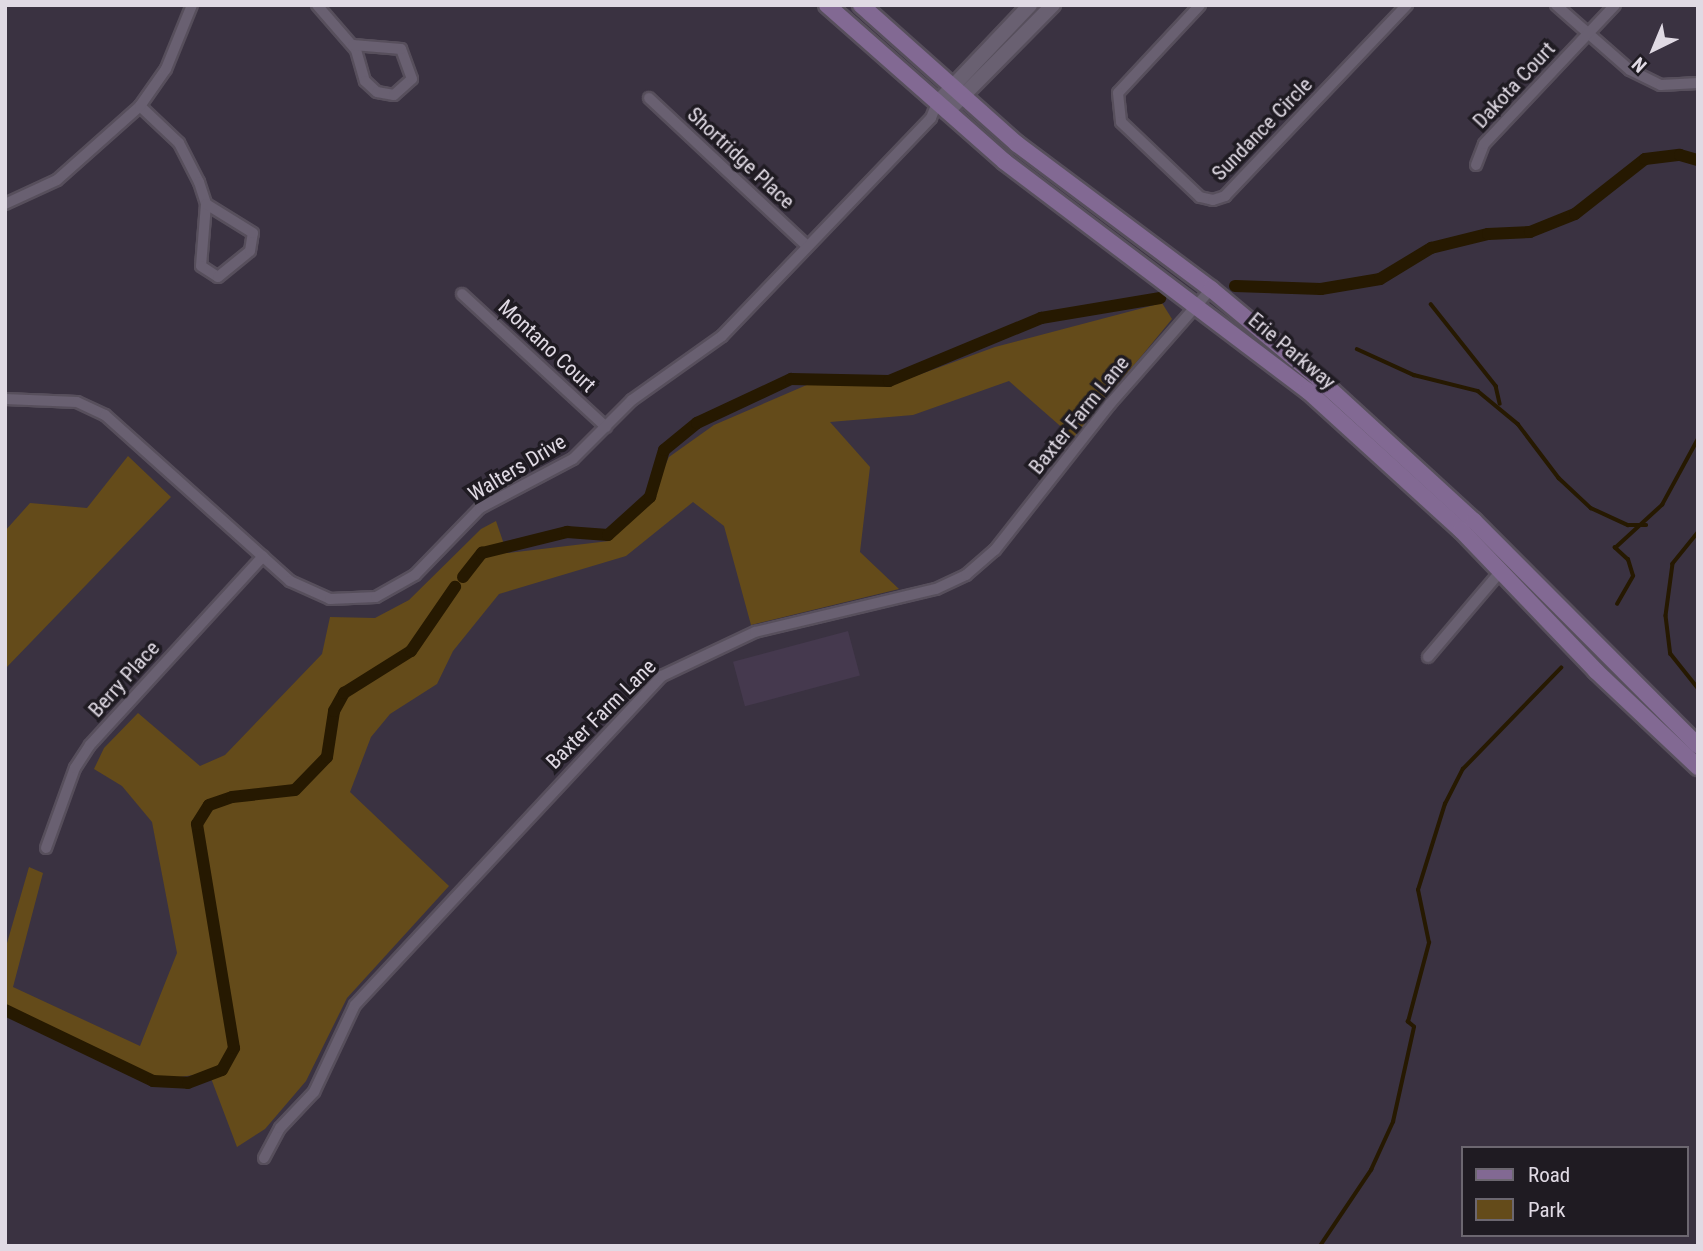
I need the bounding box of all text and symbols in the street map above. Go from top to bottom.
north arrow [1619,14,1689,84]
street label: Dakota Court [1468,37,1560,133]
text: N [1627,52,1651,77]
street label: Sundance Circle [1207,72,1317,186]
street label: Shortridge Place [682,102,800,214]
street label: Montano Court [493,294,601,398]
street label: Erie Parkway [1243,307,1341,395]
street label: Baxter Farm Lane [1024,351,1134,479]
street label: Walters Drive [464,429,570,507]
street label: Berry Place [83,636,165,722]
street label: Baxter Farm Lane [541,654,661,774]
legend [1462,1146,1689,1237]
text: Road [1528,1163,1570,1187]
text: Park [1528,1198,1565,1222]

